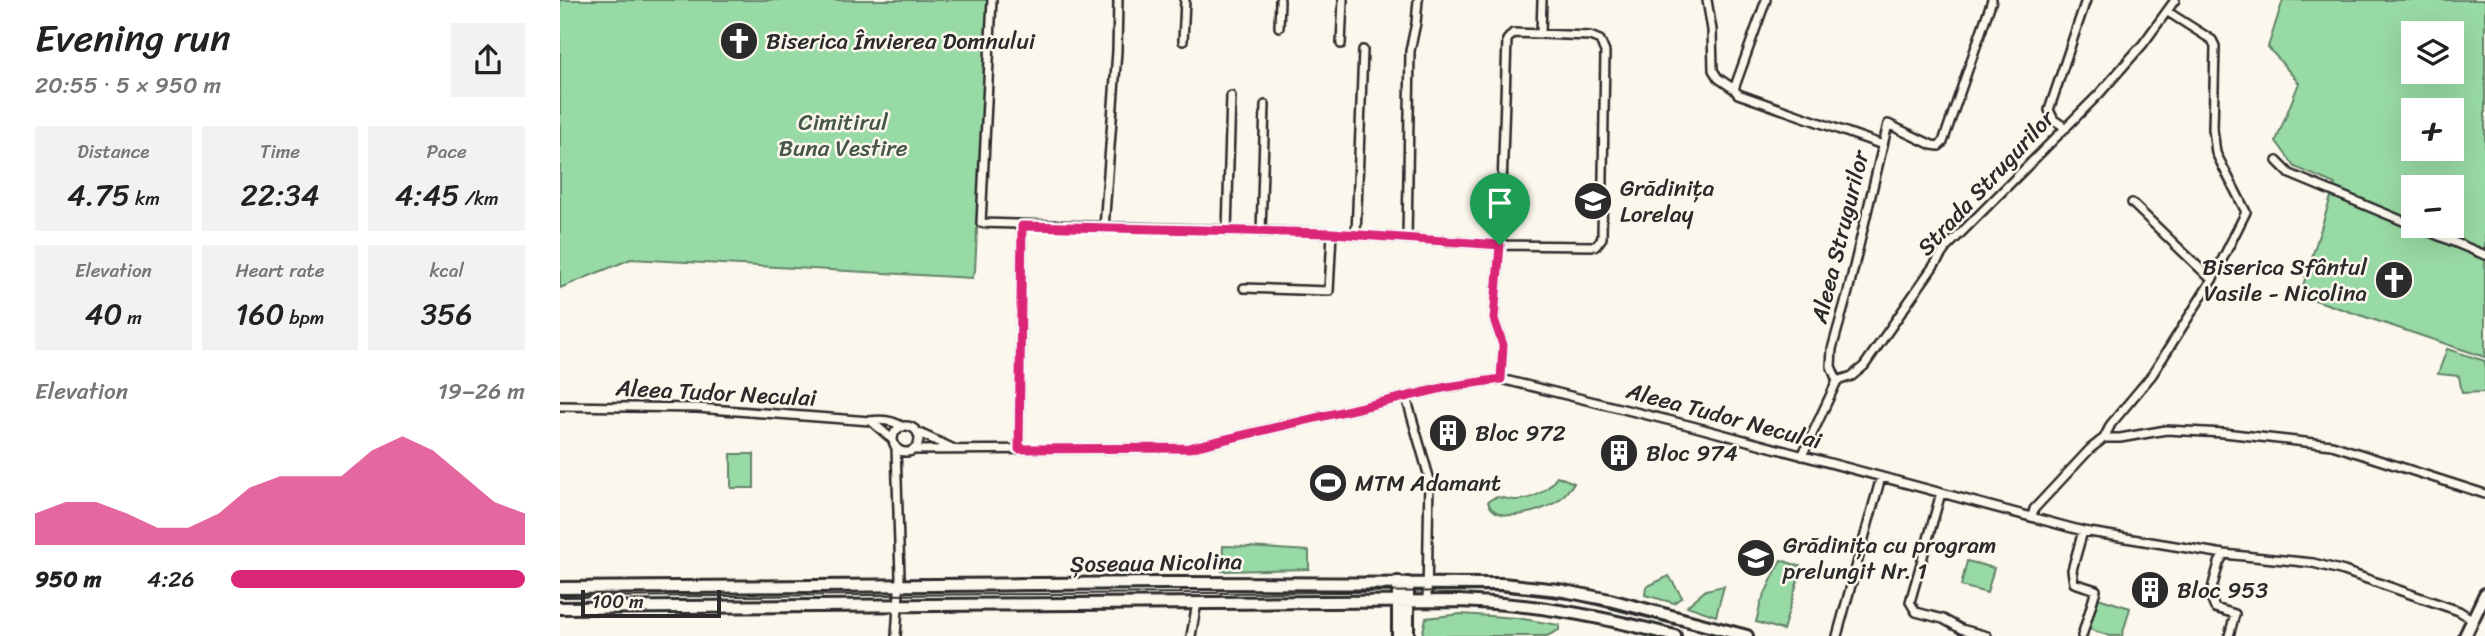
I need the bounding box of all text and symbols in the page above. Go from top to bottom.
text: Evening run [35,5,231,72]
church icon: Biserica Învierea Domnului [718,20,760,62]
place label: Biserica Învierea Domnului [766,21,1036,62]
map controls [2401,21,2464,238]
button: layers [2401,21,2464,84]
button: share [451,23,525,97]
text: 20:55 · 5 × 950 m [35,65,221,106]
button: + [2401,98,2464,161]
street label: Strada Strugurilor [1907,99,2066,266]
park label: Cimitirul Buna Vestire [779,102,908,169]
text: Distance [77,135,149,168]
text: Time [260,135,300,168]
text: Pace [427,135,467,168]
street label: Aleea Strugurilor [1799,145,1882,329]
text: 4.75 [67,168,130,222]
text: 22:34 [241,168,319,222]
text: 4:45 [395,168,460,222]
place label: Grădinița Lorelay [1620,168,1715,235]
pin [1470,173,1530,245]
button: − [2401,175,2464,238]
school or university icon: Grădinița Lorelay [1572,180,1614,222]
text: km [130,182,160,215]
text: /km [460,182,499,215]
icon: arrive [1481,184,1519,222]
place label: Biserica Sfântul Vasile - Nicolina [2202,247,2367,314]
text: Elevation [75,254,152,287]
text: Heart rate [235,254,325,287]
text: kcal [429,254,464,287]
church icon: Biserica Sfântul Vasile - Nicolina [2373,259,2415,301]
text: 40 [85,287,122,341]
text: 160 [236,287,284,341]
text: 356 [421,287,473,341]
text: m [122,301,142,334]
text: bpm [284,301,324,334]
street label: Aleea Tudor Neculai [614,367,818,419]
street label: Aleea Tudor Neculai [1621,370,1827,462]
text: Elevation [35,371,128,412]
text: 19–26 m [438,371,525,412]
building icon: Bloc 972 [1427,412,1469,454]
place label: Bloc 972 [1475,413,1566,454]
building icon: Bloc 974 [1598,432,1640,474]
place label: Bloc 974 [1646,433,1738,474]
sports icon: MTM Adamant [1307,462,1349,504]
place label: MTM Adamant [1355,463,1501,504]
place label: Grădinița cu program prelungit Nr. 1 [1782,525,1997,592]
school or university icon: Grădinița cu program prelungit Nr. 1 [1735,537,1777,579]
street label: Șoseaua Nicolina [1069,541,1243,585]
text: 950 m [35,559,101,600]
text: 4:26 [147,559,195,600]
building icon: Bloc 953 [2129,569,2171,611]
place label: Bloc 953 [2177,570,2268,611]
text: 100 m [592,585,644,618]
scale bar [581,587,721,619]

